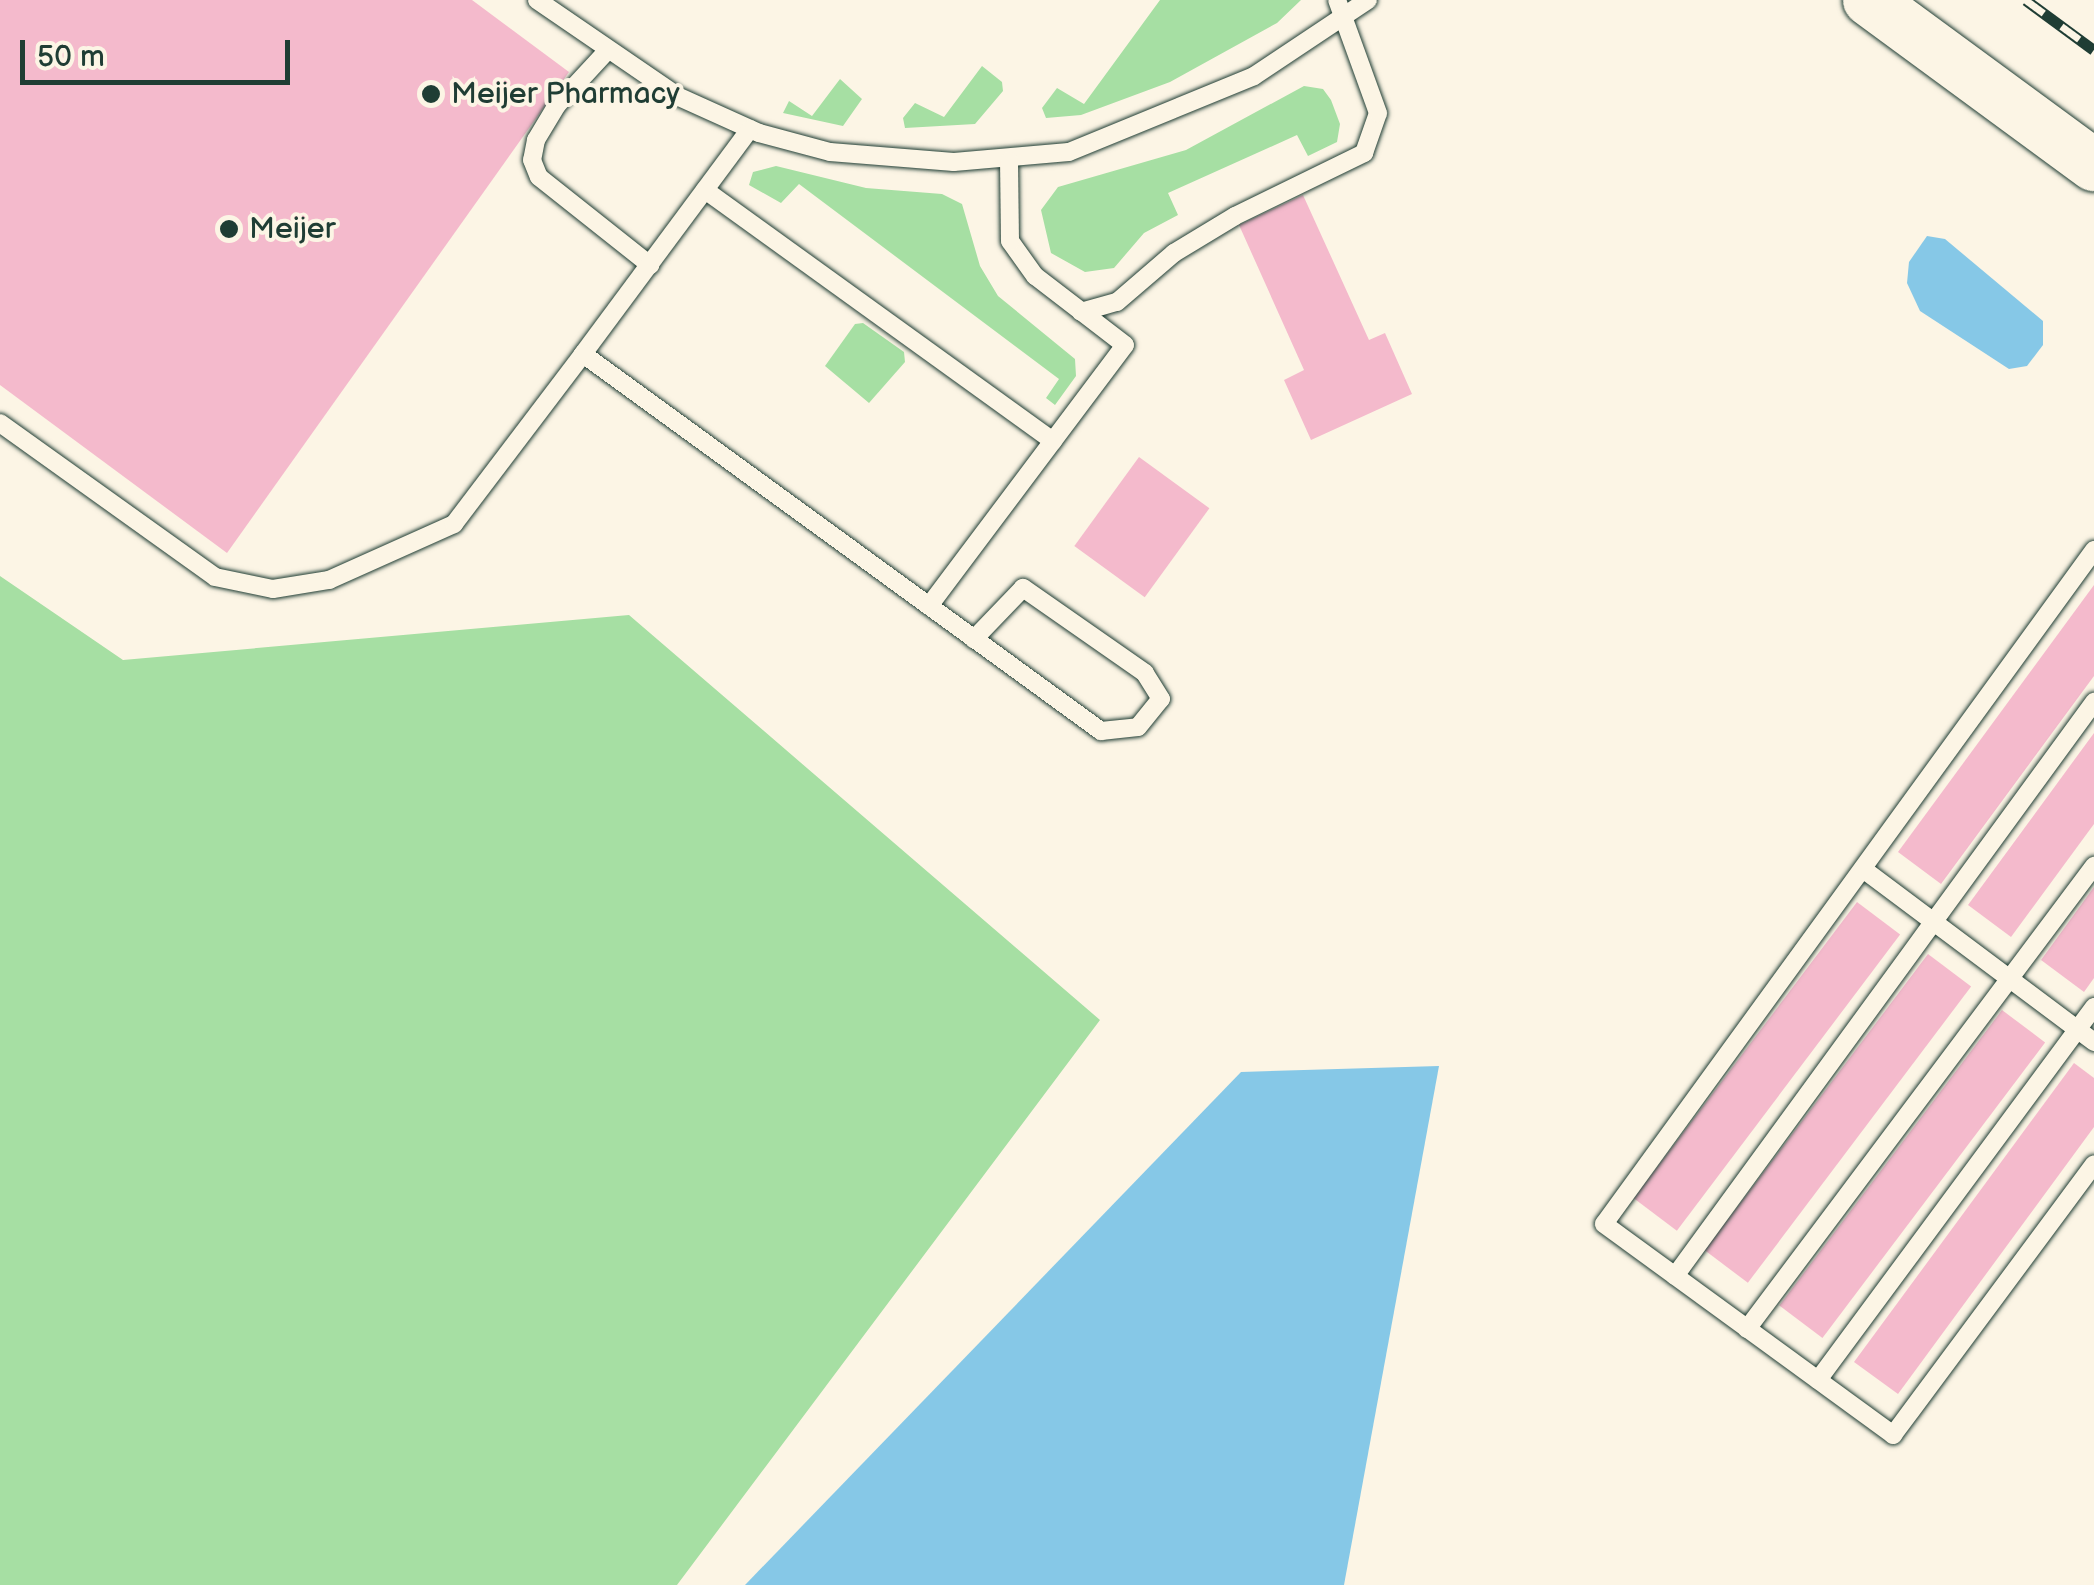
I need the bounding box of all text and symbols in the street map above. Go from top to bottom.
scale bar [25,20,295,82]
text: 50 m [37,39,105,75]
place label: Meijer Pharmacy [451,76,680,112]
marker: Meijer Pharmacy [420,83,442,105]
place label: Meijer [249,211,335,247]
marker: Meijer [218,218,240,240]

